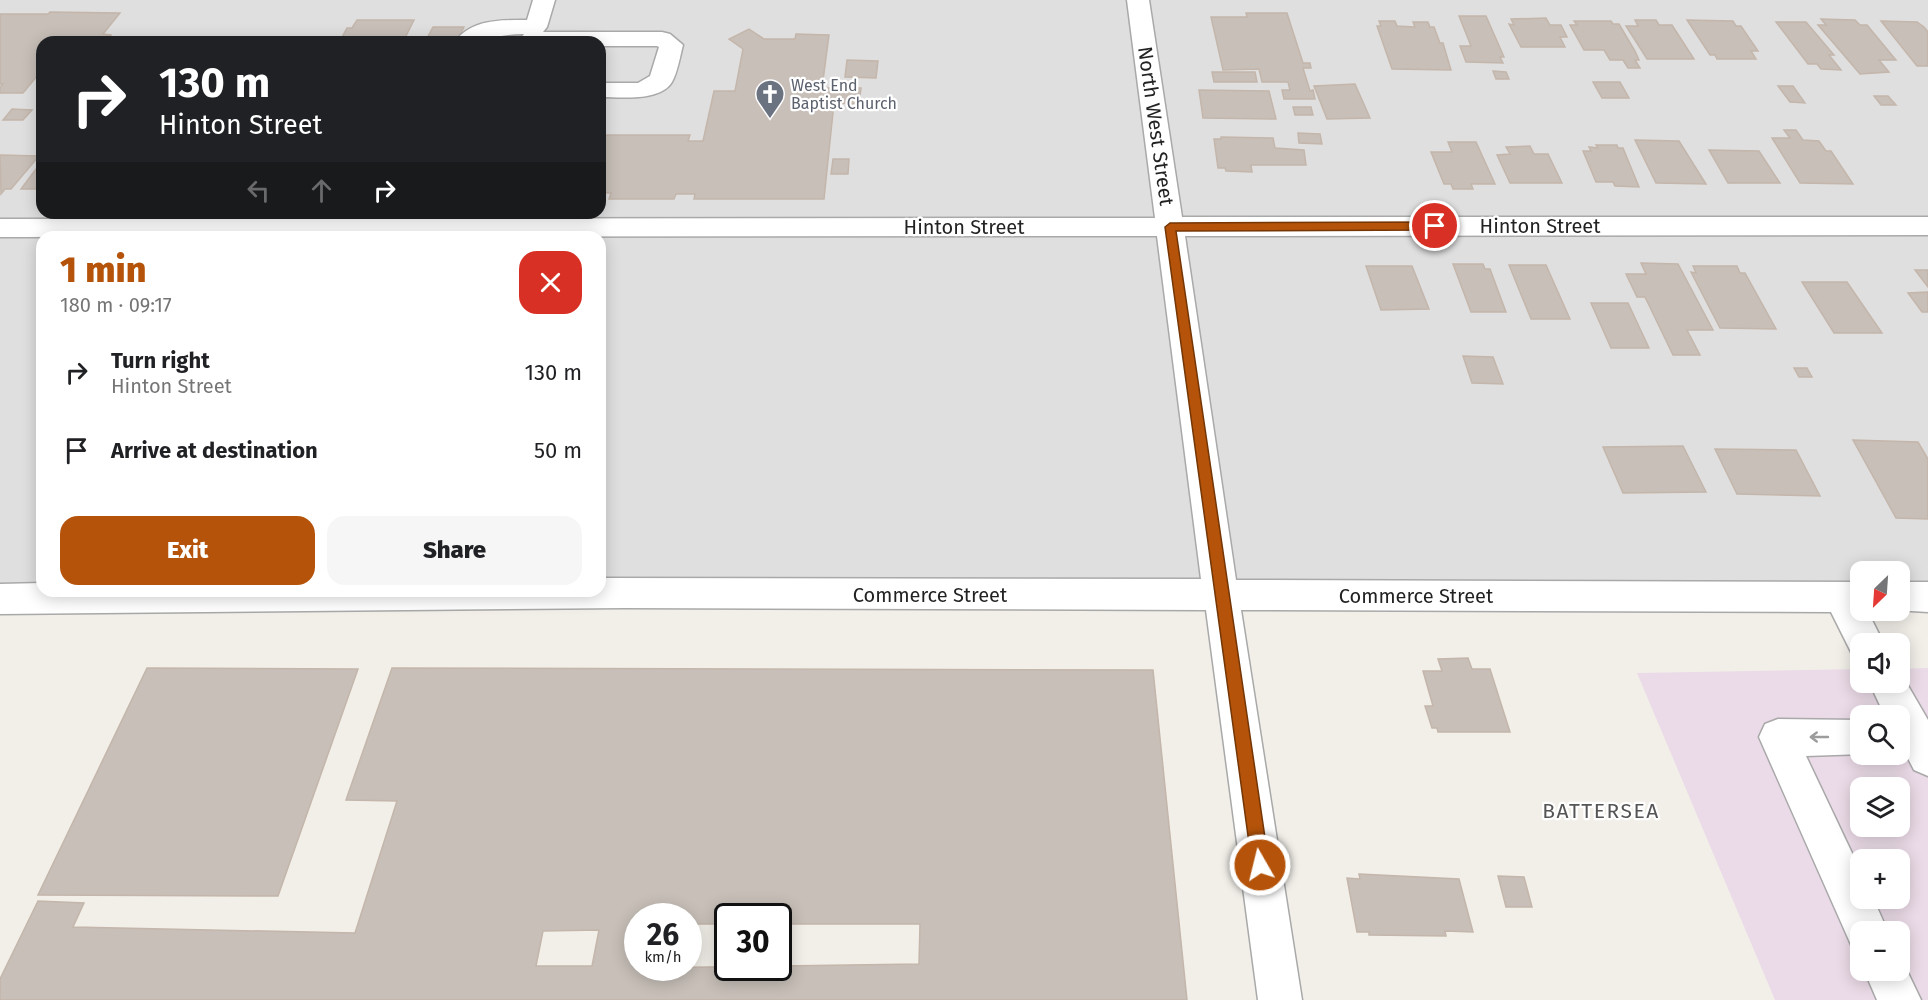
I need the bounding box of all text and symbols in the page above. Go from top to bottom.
street label: North West Street [1133,45,1179,208]
text: 130 m [159,58,270,108]
icon: right [60,60,138,138]
place label: West End Baptist Church [791,76,897,113]
church icon: West End Baptist Church [754,78,786,120]
text: Hinton Street [159,109,322,141]
icon: left [242,174,275,207]
icon: ahead [305,174,338,207]
icon: right [368,174,401,207]
pin [1409,200,1460,251]
icon: arrive [1418,209,1451,242]
street label: Hinton Street [1480,214,1601,238]
street label: Hinton Street [904,215,1025,239]
text: 1 min [60,248,146,292]
button: close [519,251,582,314]
text: 180 m · 09:17 [60,293,172,317]
text: Turn right [111,347,210,374]
icon: right [60,356,93,389]
text: 130 m [525,359,582,386]
text: Hinton Street [111,374,232,398]
icon: arrive [60,434,93,467]
text: Arrive at destination [111,437,318,464]
text: 50 m [534,437,582,464]
button: Exit [60,516,315,585]
button: Share [327,516,582,585]
north arrow [1850,561,1910,621]
map controls [1850,561,1910,981]
street label: Commerce Street [853,583,1008,607]
street label: Commerce Street [1339,584,1494,608]
button: sound [1850,633,1910,693]
button: search [1850,705,1910,765]
one-way arrow [1810,731,1830,743]
button: layers [1850,777,1910,837]
district label: BATTERSEA [1542,798,1660,824]
position arrow [1228,833,1292,897]
button: + [1850,849,1910,909]
speed limit sign: 30 [714,903,792,981]
text: 26 [647,917,679,953]
button: − [1850,921,1910,981]
text: km/h [644,948,682,966]

